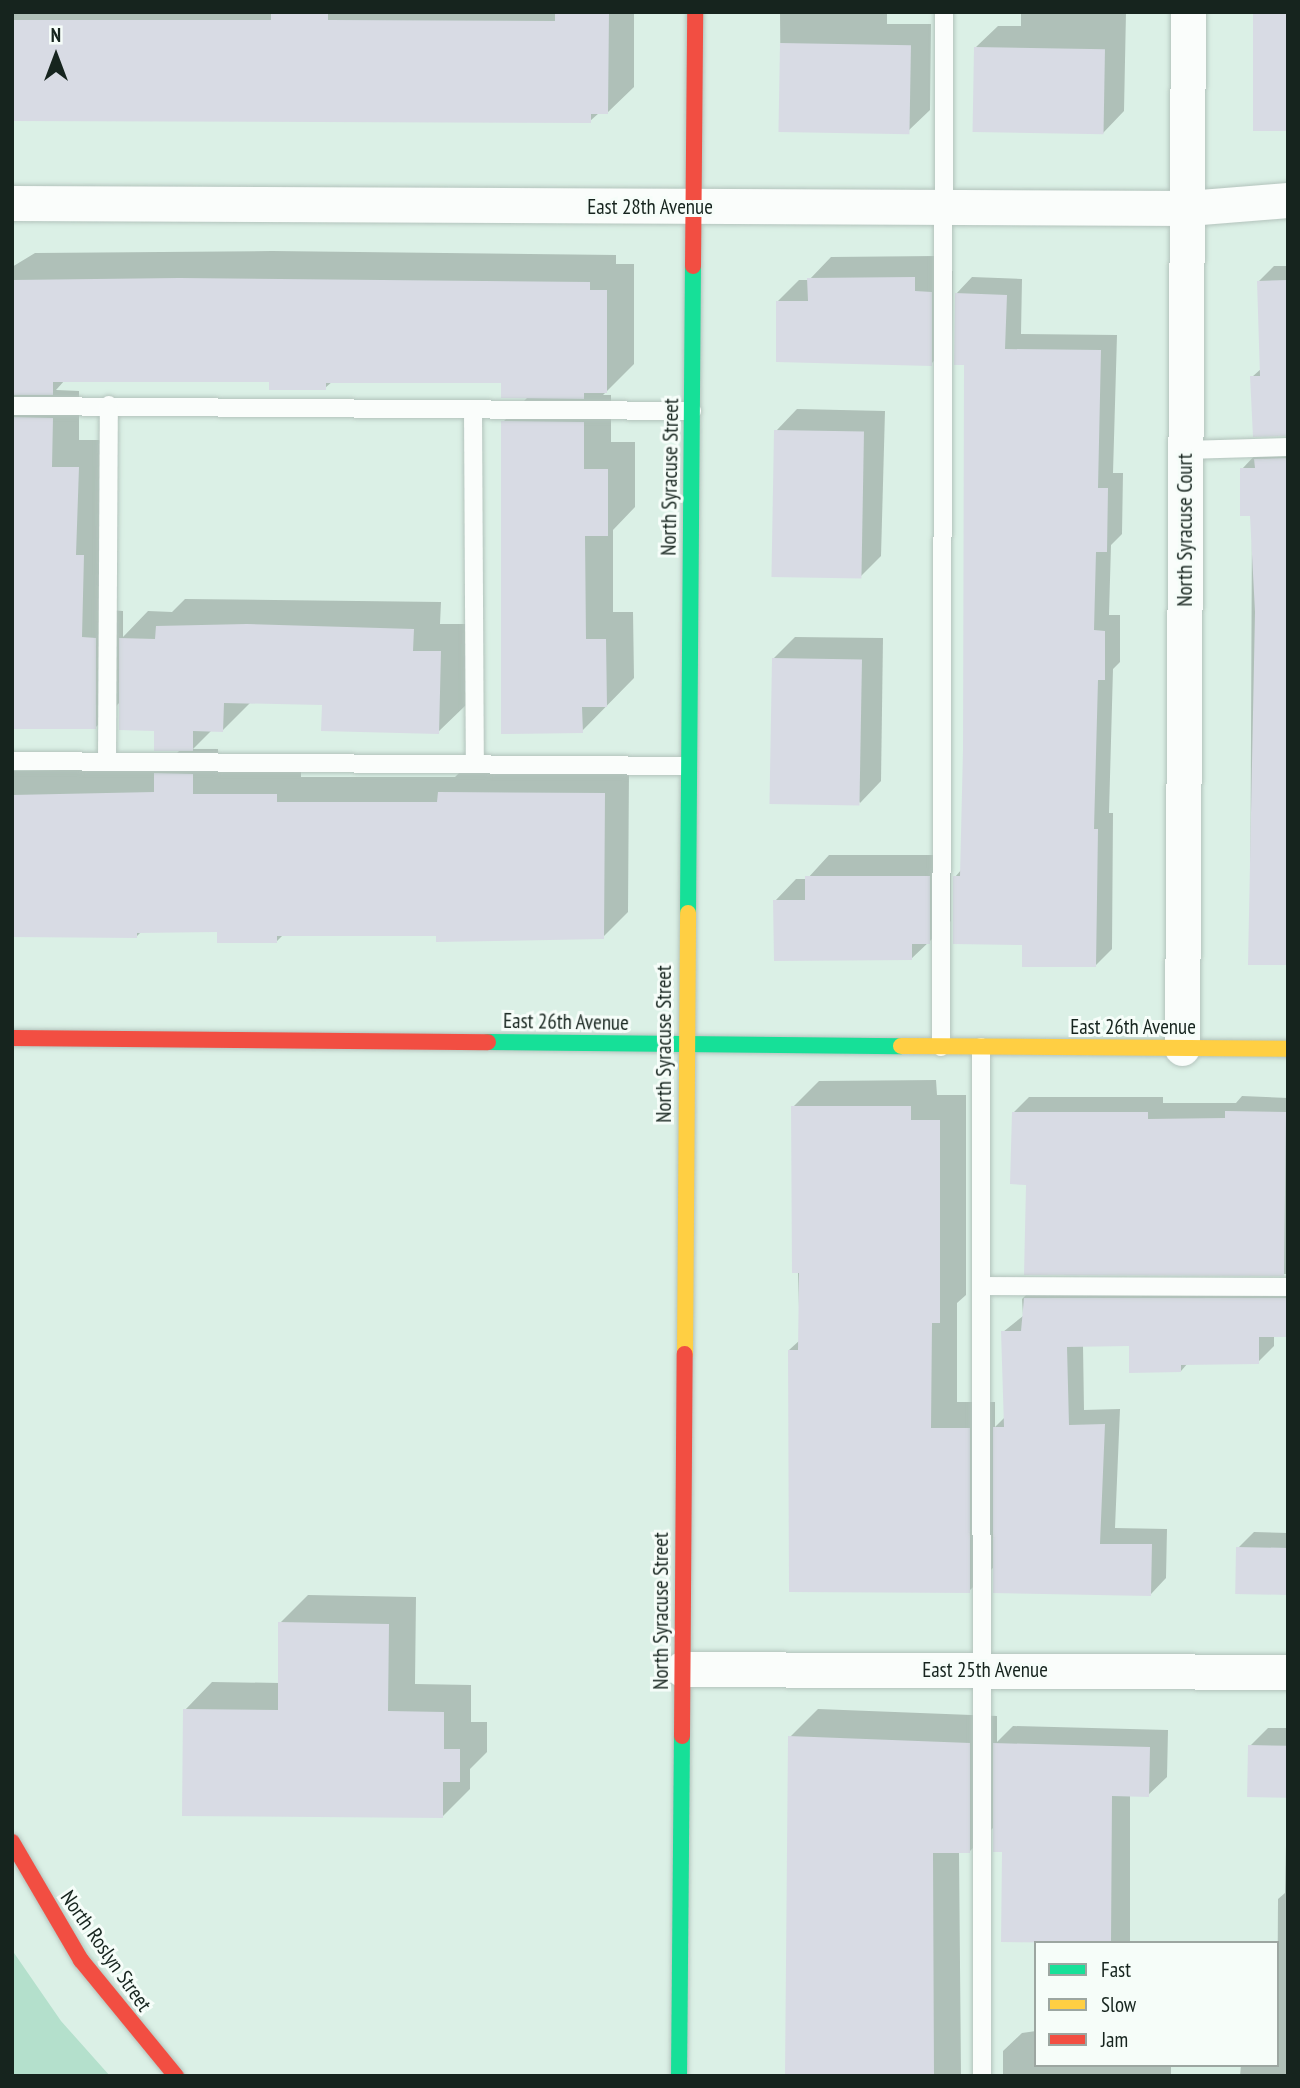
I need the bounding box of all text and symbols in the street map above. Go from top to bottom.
north arrow [21,21,91,91]
text: N [51,23,61,47]
street label: East 28th Avenue [587,194,713,220]
street label: North Syracuse Street [656,398,684,556]
street label: North Syracuse Court [1172,453,1198,607]
street label: North Syracuse Street [651,965,677,1123]
street label: East 26th Avenue [503,1008,629,1036]
street label: East 26th Avenue [1070,1014,1196,1040]
street label: North Syracuse Street [648,1532,674,1690]
street label: East 25th Avenue [922,1657,1048,1683]
street label: North Roslyn Street [55,1886,157,2016]
legend [1034,1941,1279,2067]
text: Fast [1101,1956,1131,1983]
text: Slow [1101,1991,1136,2018]
text: Jam [1101,2026,1128,2053]

